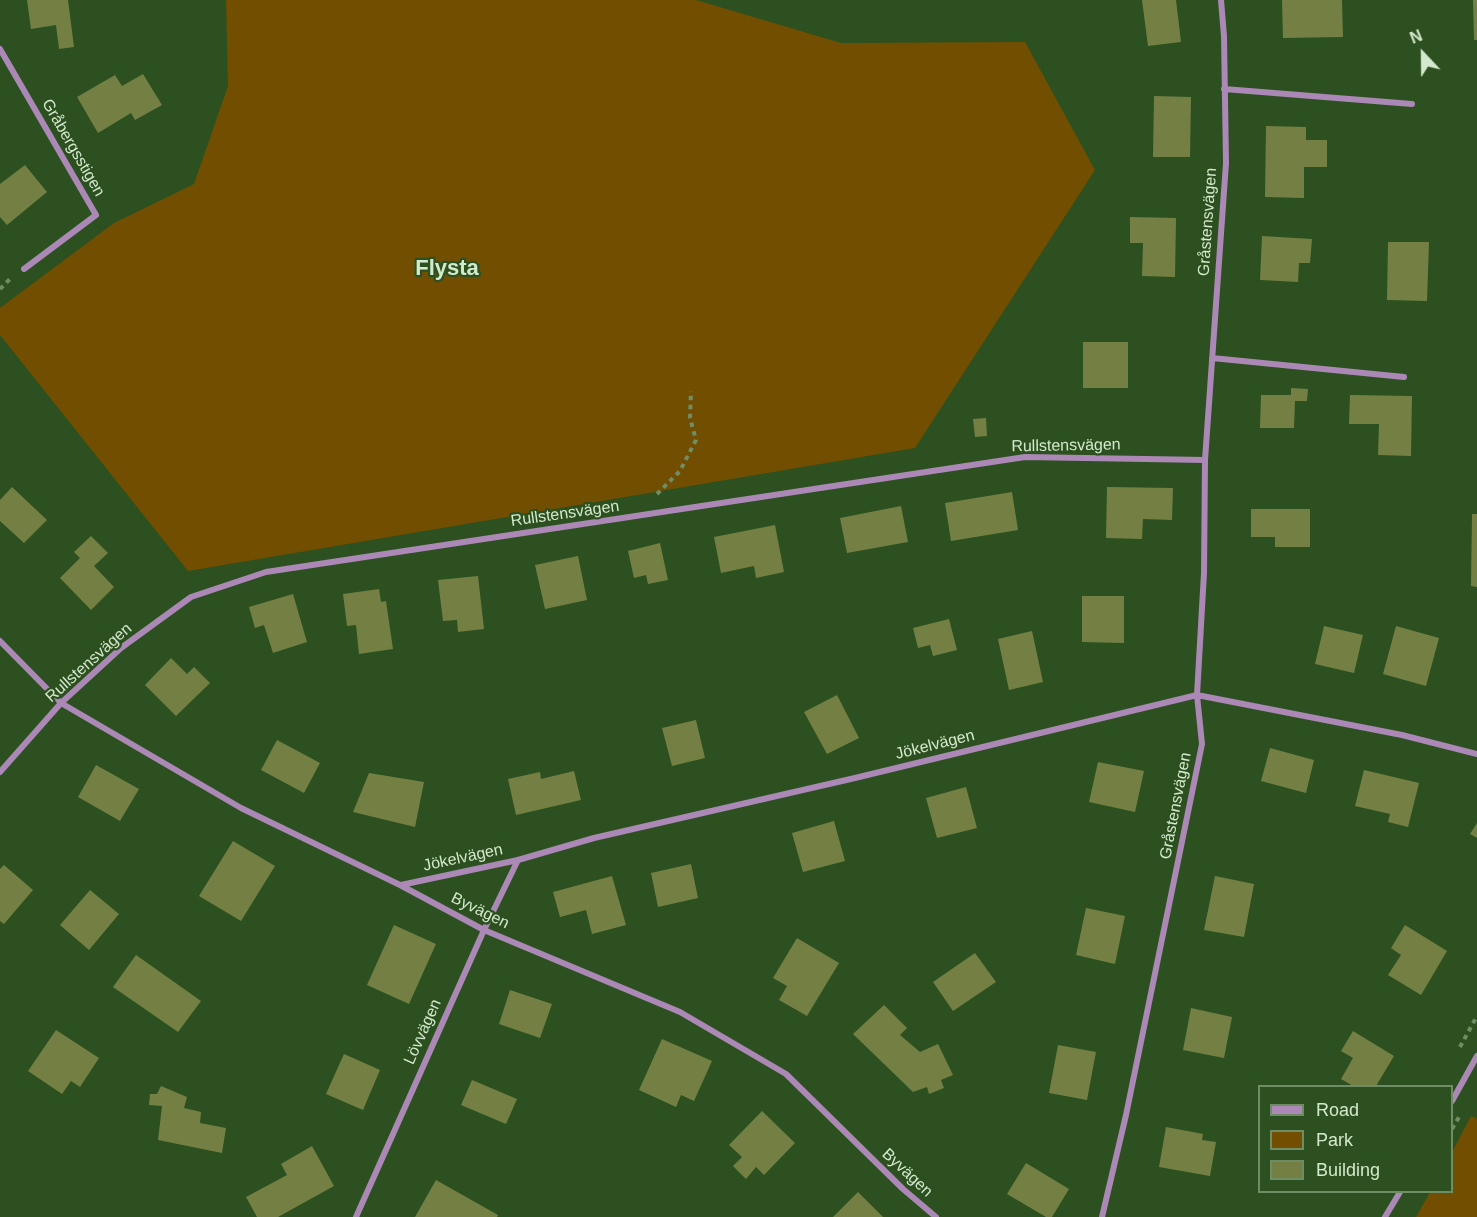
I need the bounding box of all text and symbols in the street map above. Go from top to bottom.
north arrow [1393,24,1453,84]
text: N [1408,27,1425,47]
street label: Gråbergsstigen [37,96,109,200]
street label: Gråstensvägen [1195,167,1221,277]
district label: Flysta [415,256,479,282]
street label: Rullstensvägen [1011,435,1121,457]
street label: Rullstensvägen [509,497,621,531]
street label: Rullstensvägen [42,619,136,707]
street label: Jökelvägen [893,726,977,764]
street label: Gråstensvägen [1156,751,1196,861]
street label: Jökelvägen [421,840,505,876]
street label: Byvägen [448,889,512,933]
street label: Lövvägen [400,996,446,1068]
legend [1258,1085,1453,1193]
text: Road [1316,1100,1359,1120]
text: Park [1316,1130,1353,1150]
street label: Byvägen [878,1145,936,1201]
text: Building [1316,1160,1380,1180]

